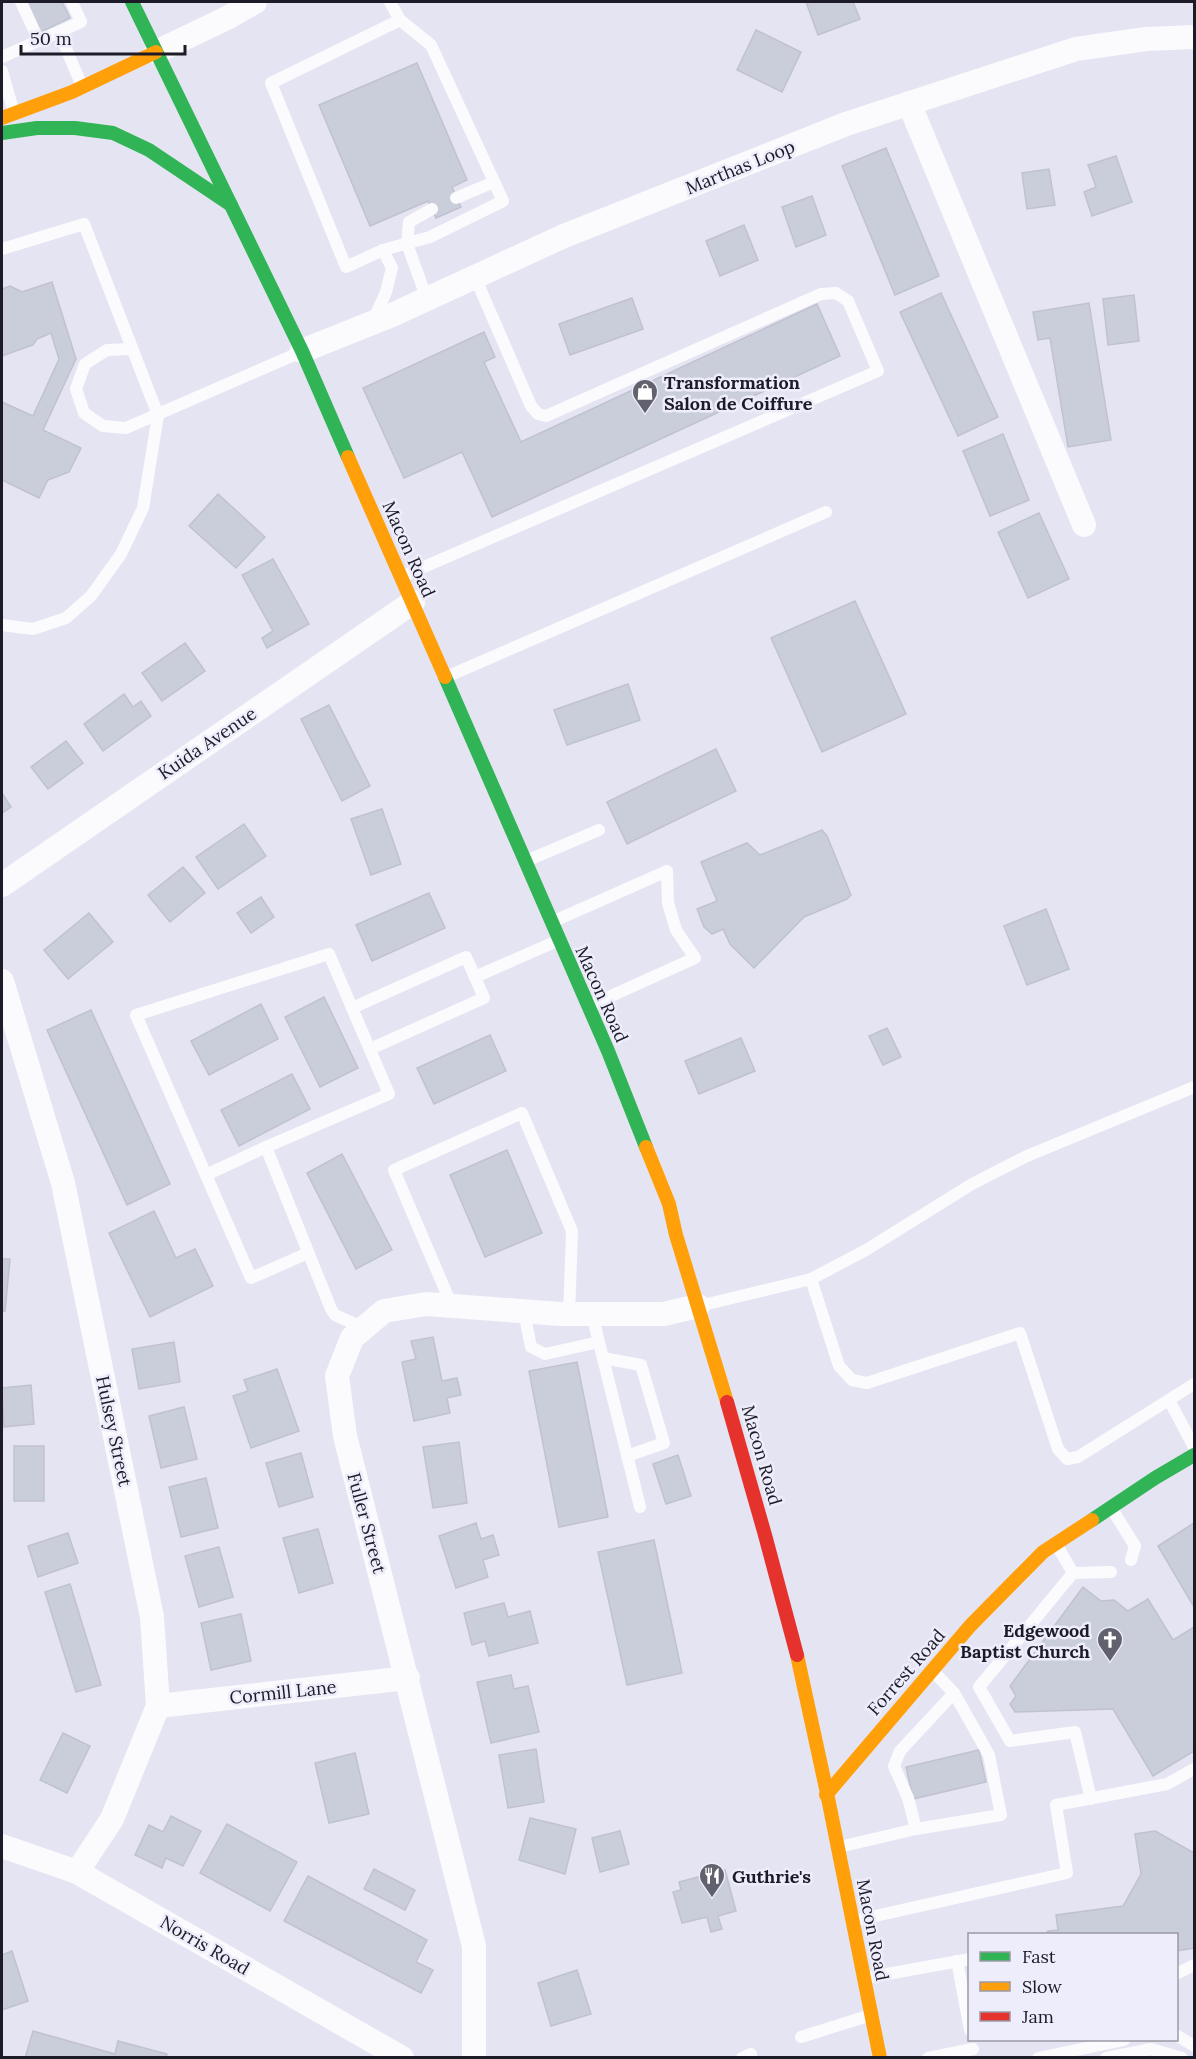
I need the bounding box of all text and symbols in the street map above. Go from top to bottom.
scale bar [21,18,184,56]
text: 50 m [30,27,72,50]
street label: Marthas Loop [682,135,798,199]
place label: Transformation Salon de Coiffure [664,371,813,415]
shop icon: Transformation Salon de Coiffure [630,377,660,415]
street label: Macon Road [377,497,441,601]
street label: Kuida Avenue [153,702,261,784]
street label: Macon Road [570,942,634,1046]
street label: Hulsey Street [91,1374,137,1488]
street label: Macon Road [737,1402,787,1508]
street label: Fuller Street [342,1470,392,1576]
place label: Edgewood Baptist Church [960,1619,1090,1663]
street label: Forrest Road [862,1624,950,1720]
church icon: Edgewood Baptist Church [1095,1625,1125,1663]
street label: Cormill Lane [228,1675,338,1709]
restaurant icon: Guthrie's [697,1861,727,1899]
place label: Guthrie's [732,1865,811,1888]
street label: Macon Road [852,1877,894,1983]
street label: Norris Road [156,1910,254,1980]
legend [968,1933,1178,2041]
text: Fast [1022,1945,1056,1968]
text: Slow [1022,1975,1062,1998]
text: Jam [1021,2005,1054,2028]

